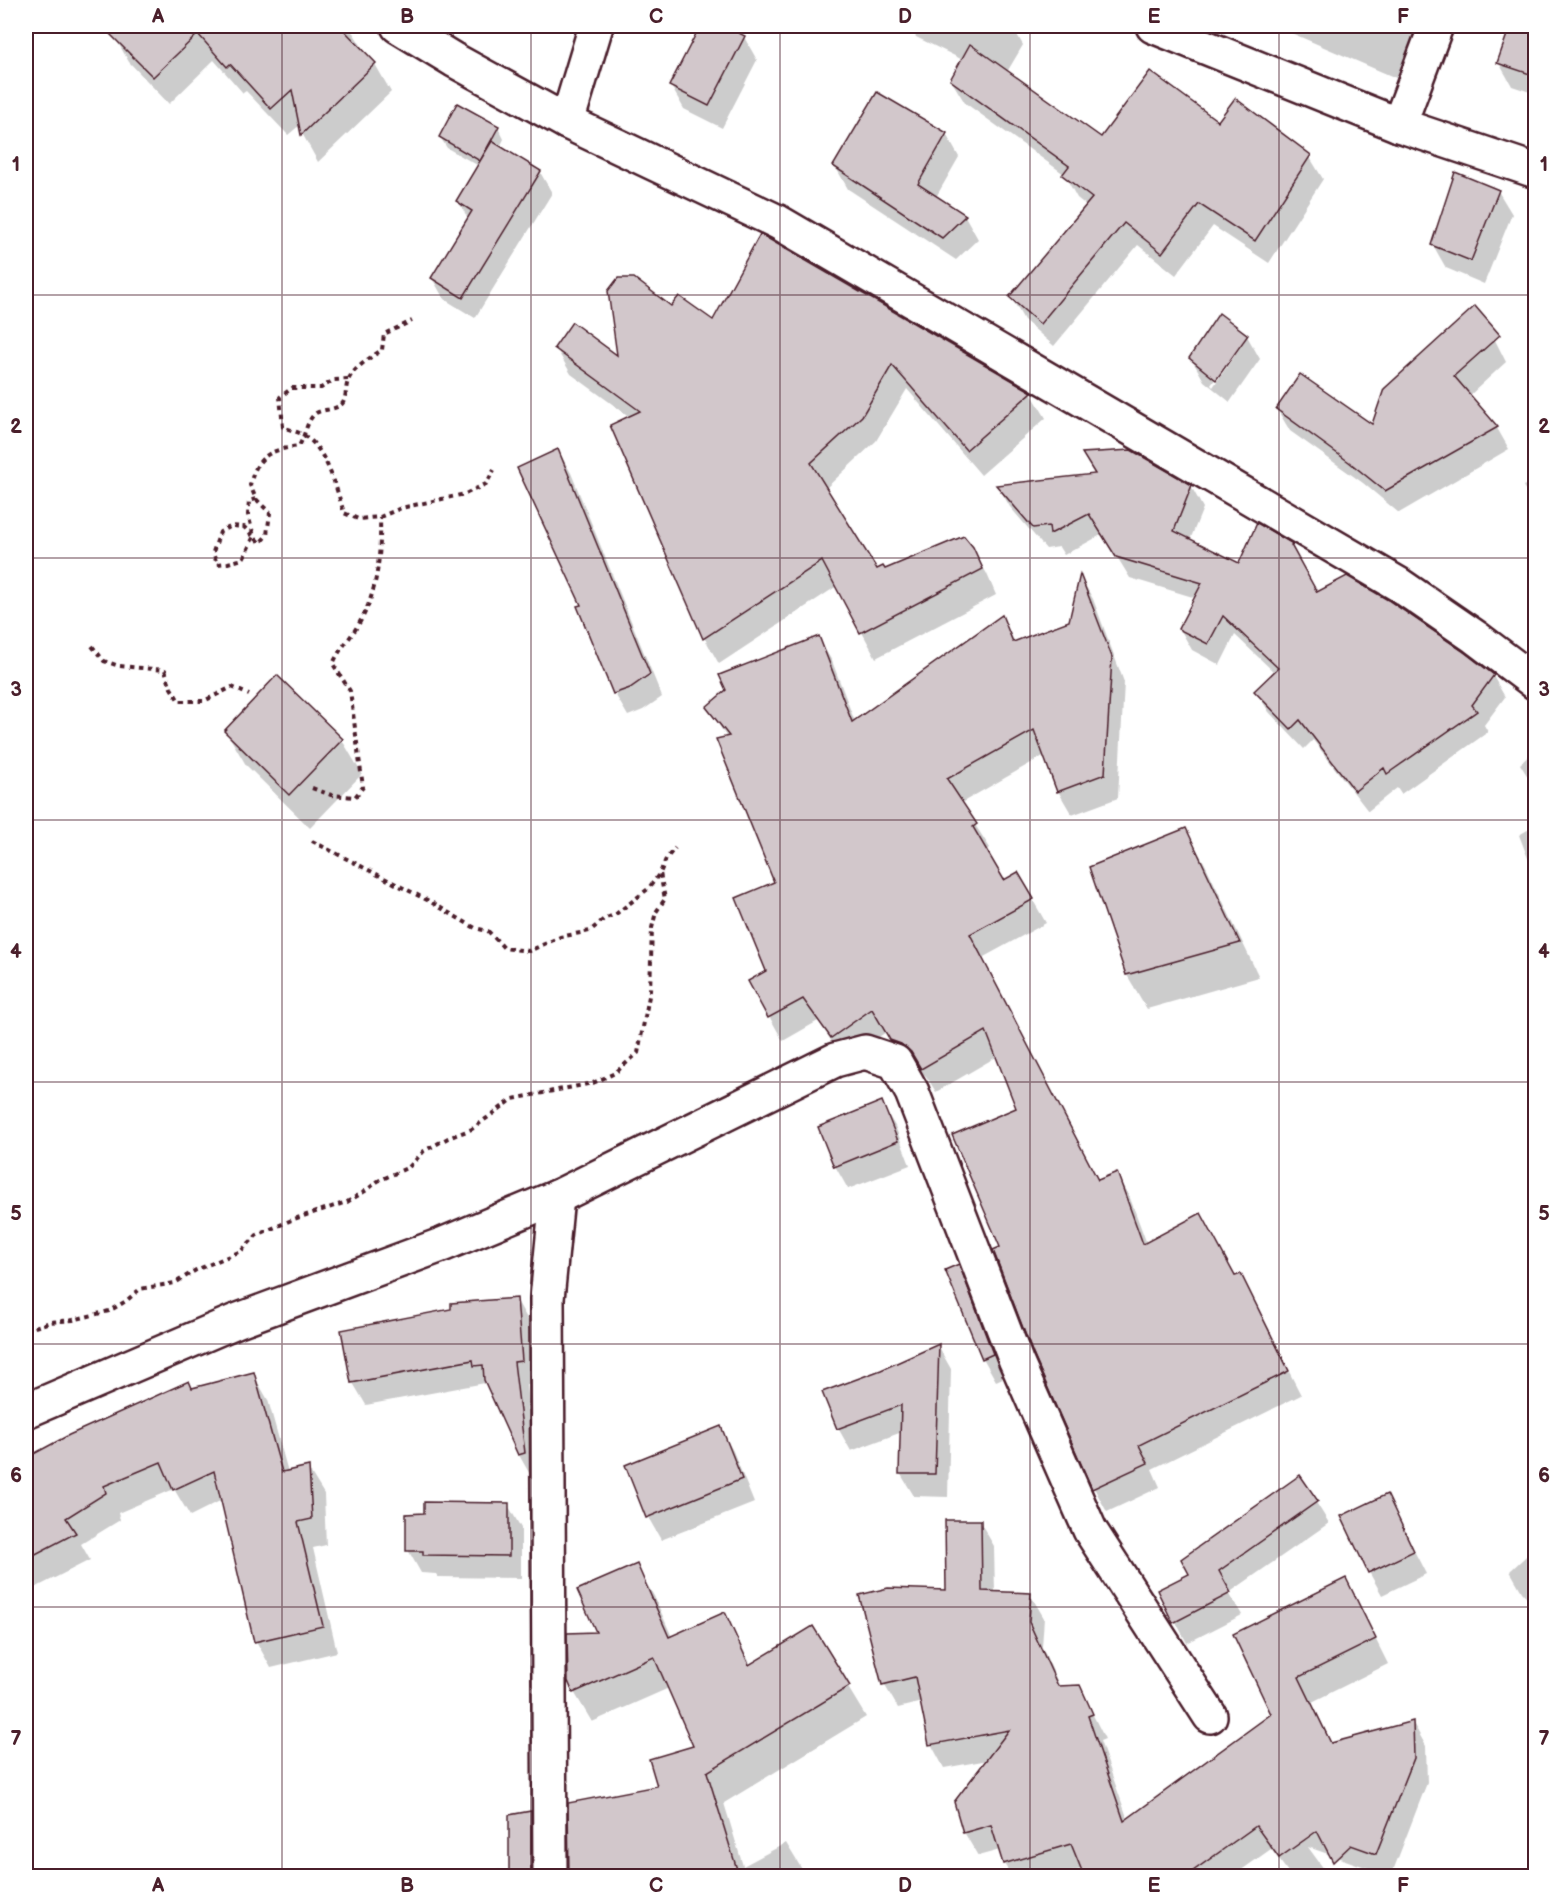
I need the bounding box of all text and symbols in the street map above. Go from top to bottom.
text: A [151,5,165,29]
text: B [400,5,414,29]
text: C [649,5,663,29]
text: D [898,5,912,29]
text: E [1148,5,1161,29]
text: F [1397,5,1409,29]
text: 1 [12,153,20,177]
text: 1 [1540,153,1548,177]
text: 2 [10,415,22,439]
text: 2 [1538,415,1550,439]
text: 3 [10,678,22,702]
text: 3 [1538,678,1550,702]
text: 4 [10,940,22,964]
text: 4 [1538,940,1550,964]
text: 5 [10,1202,22,1226]
text: 5 [1538,1202,1550,1226]
text: 6 [10,1464,22,1488]
text: 6 [1538,1464,1550,1488]
text: 7 [10,1727,22,1751]
text: 7 [1538,1727,1550,1751]
text: A [151,1874,165,1898]
text: B [400,1874,414,1898]
text: C [649,1874,663,1898]
text: D [898,1874,912,1898]
text: E [1148,1874,1161,1898]
text: F [1397,1874,1409,1898]

